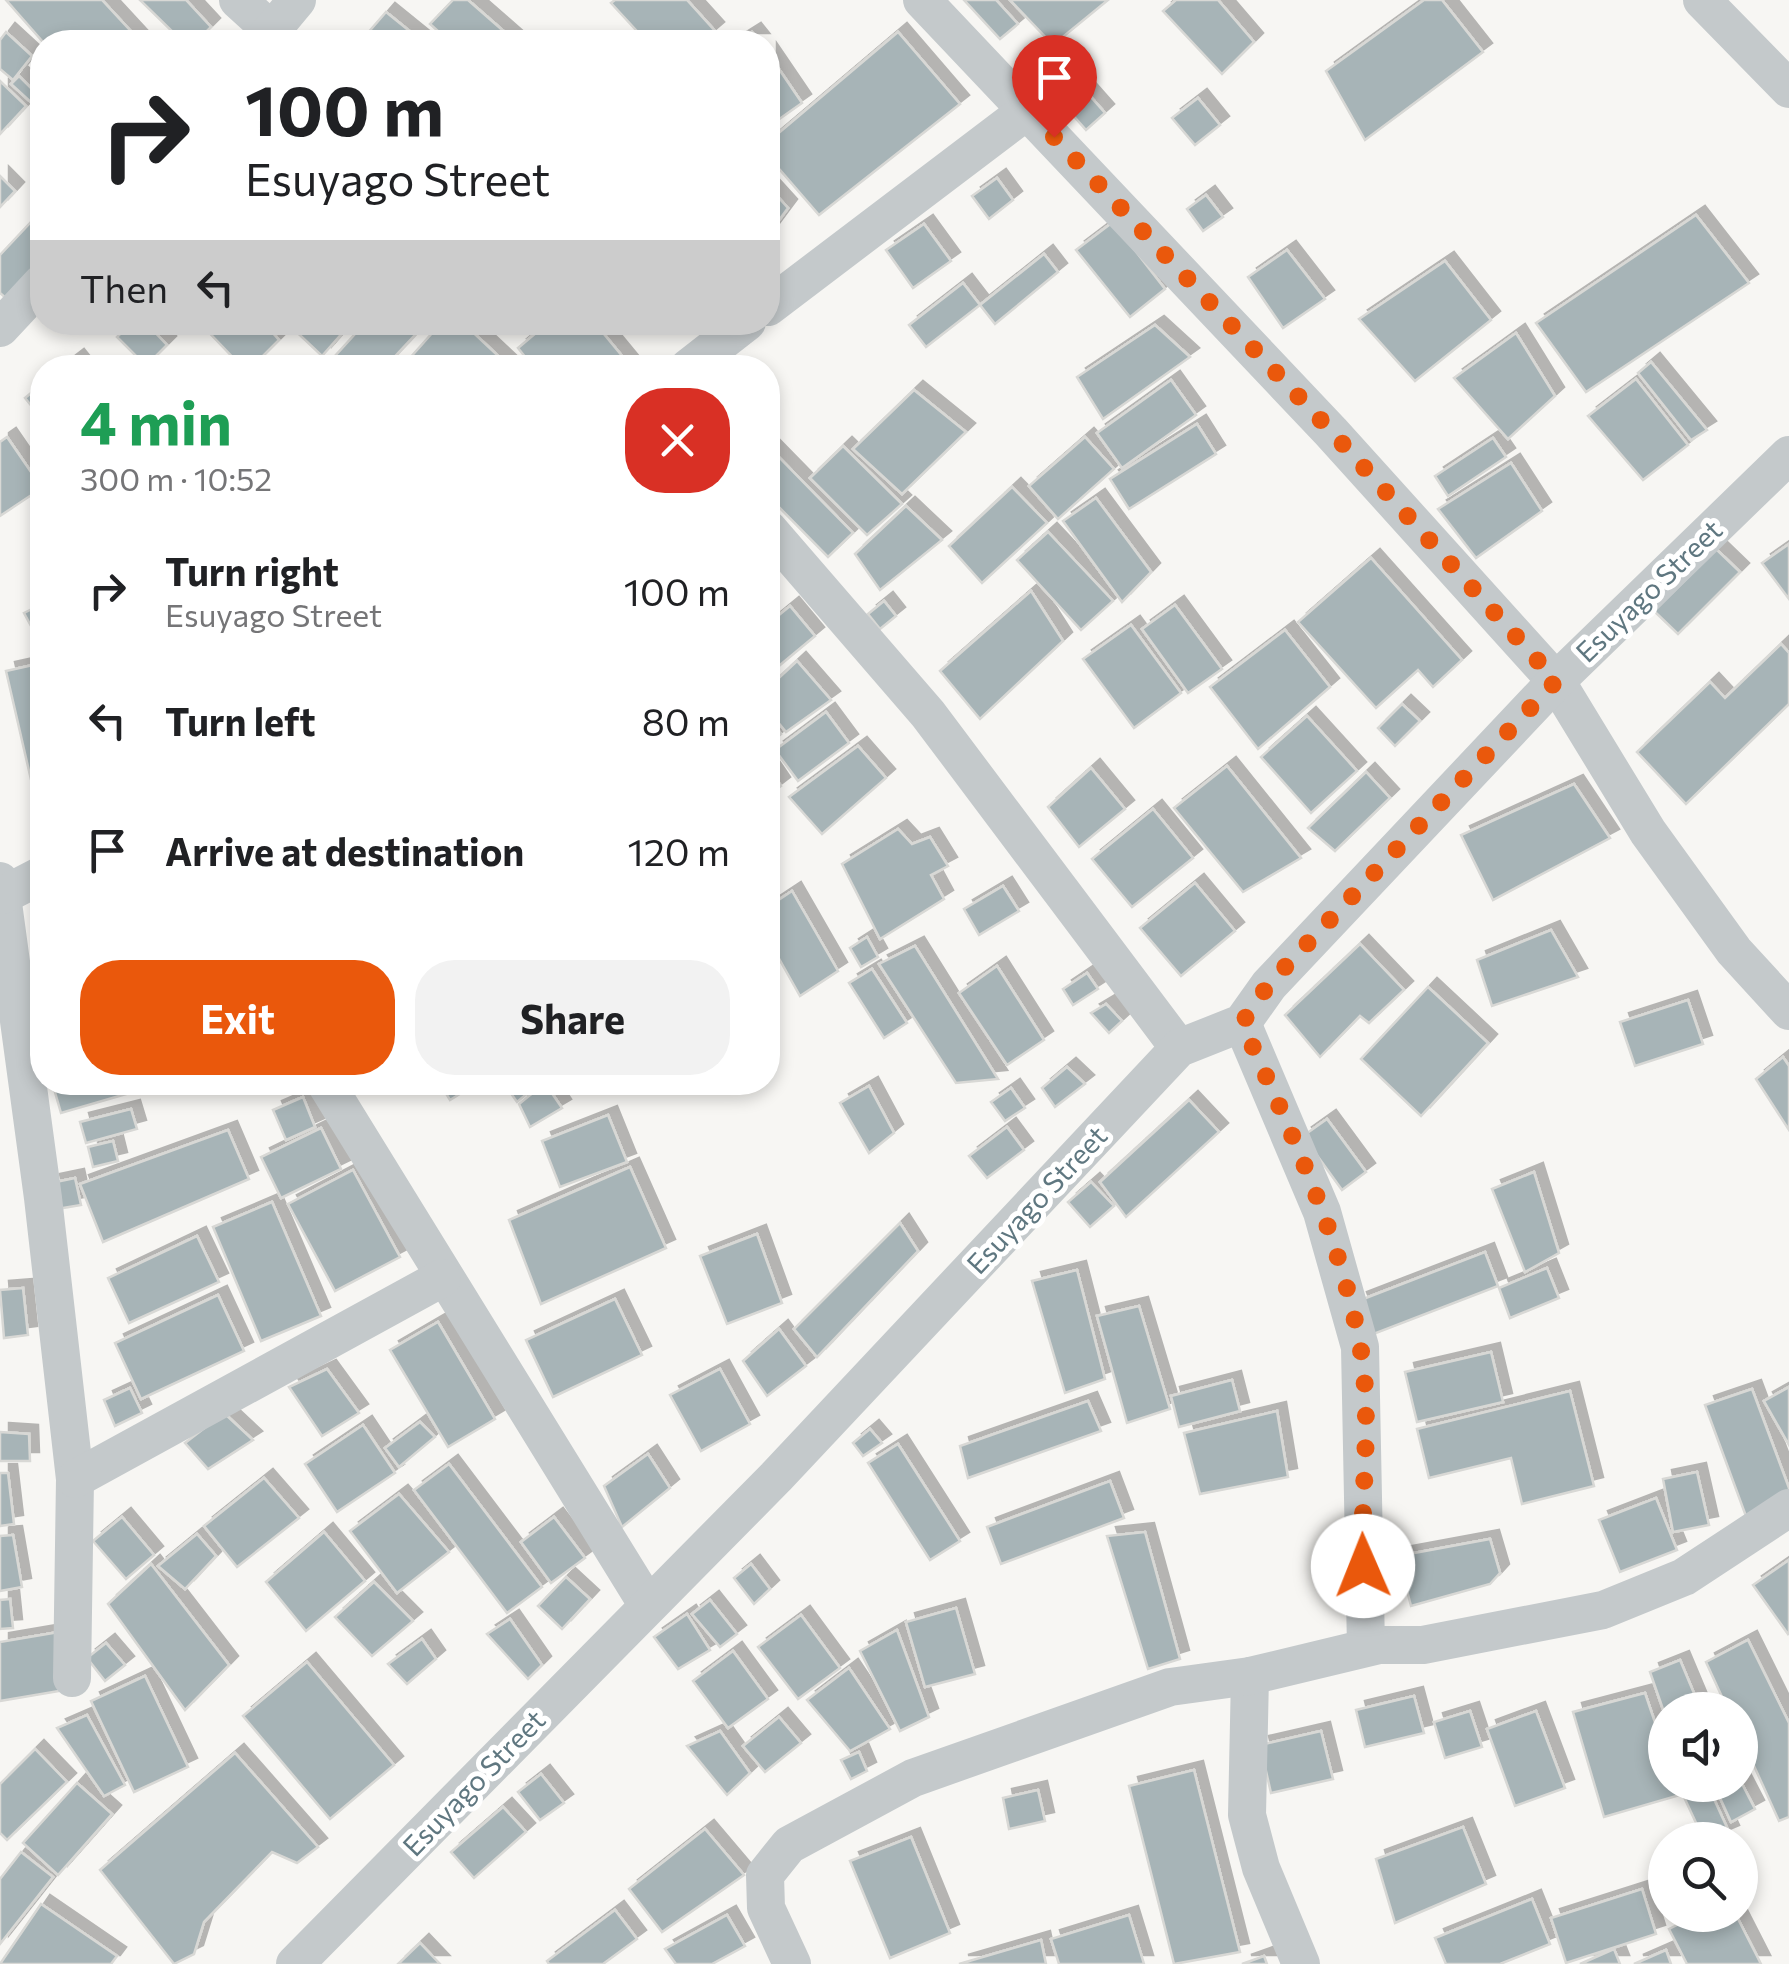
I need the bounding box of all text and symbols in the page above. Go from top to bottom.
pin [1012,35,1097,138]
icon: arrive [1027,50,1082,105]
text: 100 m [245,65,444,150]
icon: right [80,70,210,200]
text: Esuyago Street [245,150,550,205]
icon: left [188,260,243,315]
text: Then [80,264,168,311]
text: 4 min [80,384,232,457]
button: close [625,388,730,493]
text: 300 m · 10:52 [80,458,272,498]
street label: Esuyago Street [1568,512,1728,668]
text: Turn right [165,547,339,594]
icon: right [80,563,135,618]
text: 100 m [624,567,730,614]
text: Esuyago Street [165,594,382,634]
icon: left [80,693,135,748]
text: Turn left [165,697,316,744]
text: 80 m [642,697,730,744]
icon: arrive [80,823,135,878]
text: Arrive at destination [165,827,524,874]
text: 120 m [628,827,730,874]
button: Exit [80,960,395,1075]
button: Share [415,960,730,1075]
street label: Esuyago Street [959,1118,1113,1280]
position arrow [1311,1514,1415,1618]
map controls [1648,1692,1758,1932]
button: sound [1648,1692,1758,1802]
street label: Esuyago Street [395,1702,551,1862]
button: search [1648,1822,1758,1932]

